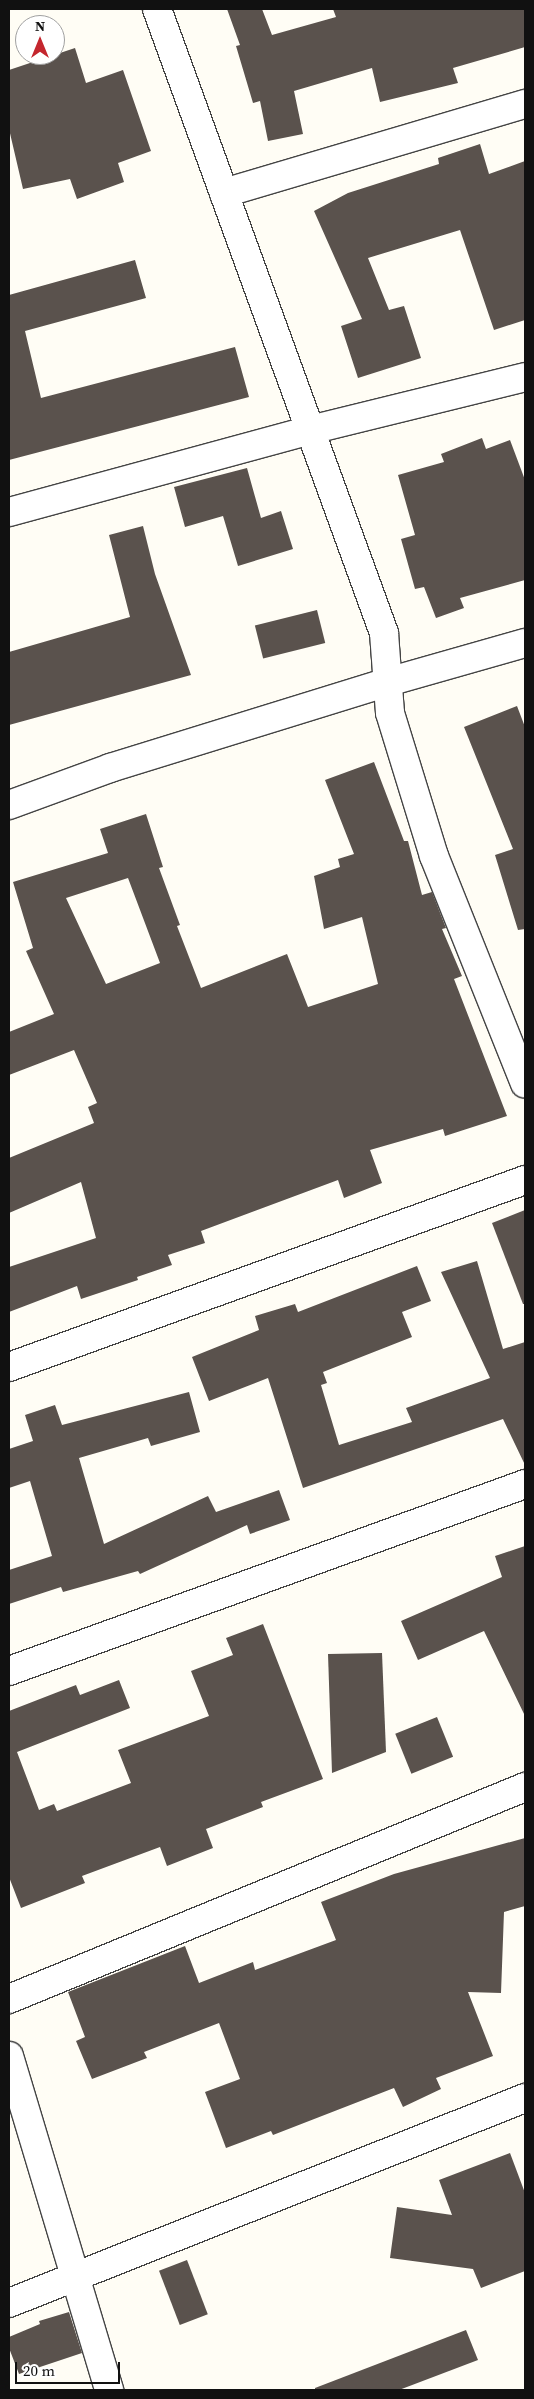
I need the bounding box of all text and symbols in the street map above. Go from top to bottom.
north arrow [15,15,65,65]
text: N [35,16,45,36]
scale bar [18,2352,122,2384]
text: 20 m [23,2360,55,2381]

